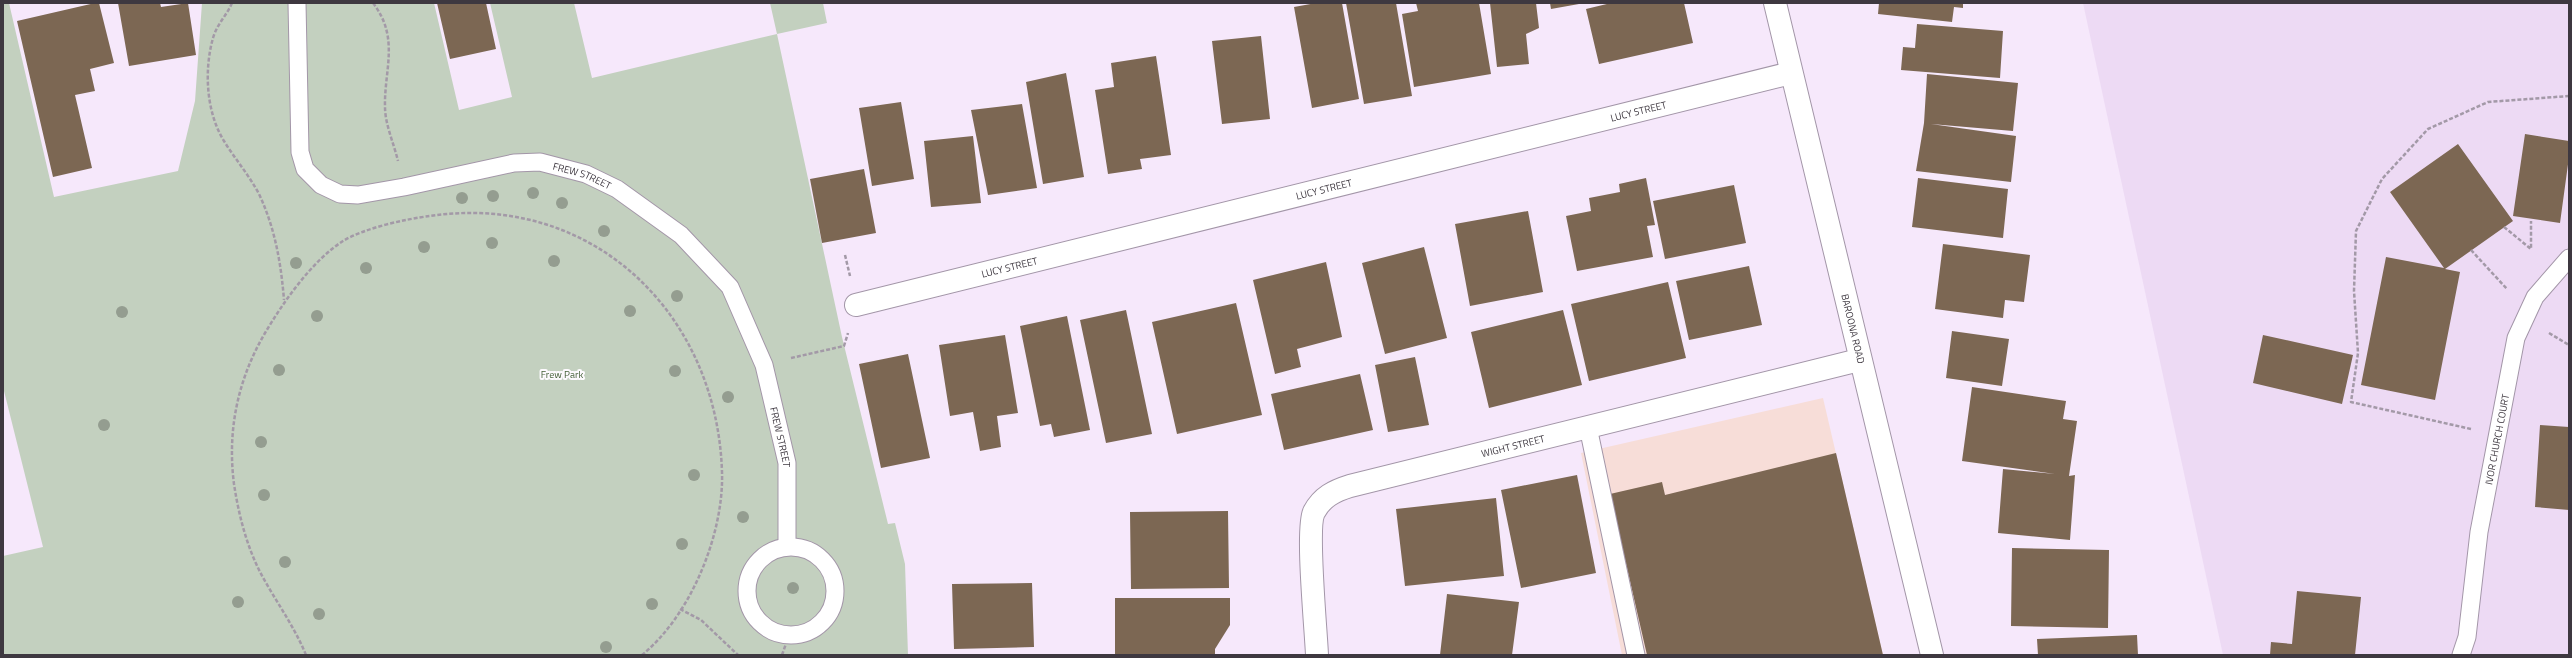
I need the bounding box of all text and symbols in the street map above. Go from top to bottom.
street label: LUCY STREET [1609,97,1669,126]
street label: FREW STREET [551,159,614,193]
street label: LUCY STREET [1294,175,1354,204]
street label: LUCY STREET [980,253,1040,282]
street label: BAROONA ROAD [1837,292,1869,365]
park label: Frew Park [541,367,583,382]
street label: IVOR CHURCH COURT [2481,392,2513,486]
street label: FREW STREET [766,406,794,468]
street label: WIGHT STREET [1480,431,1547,461]

